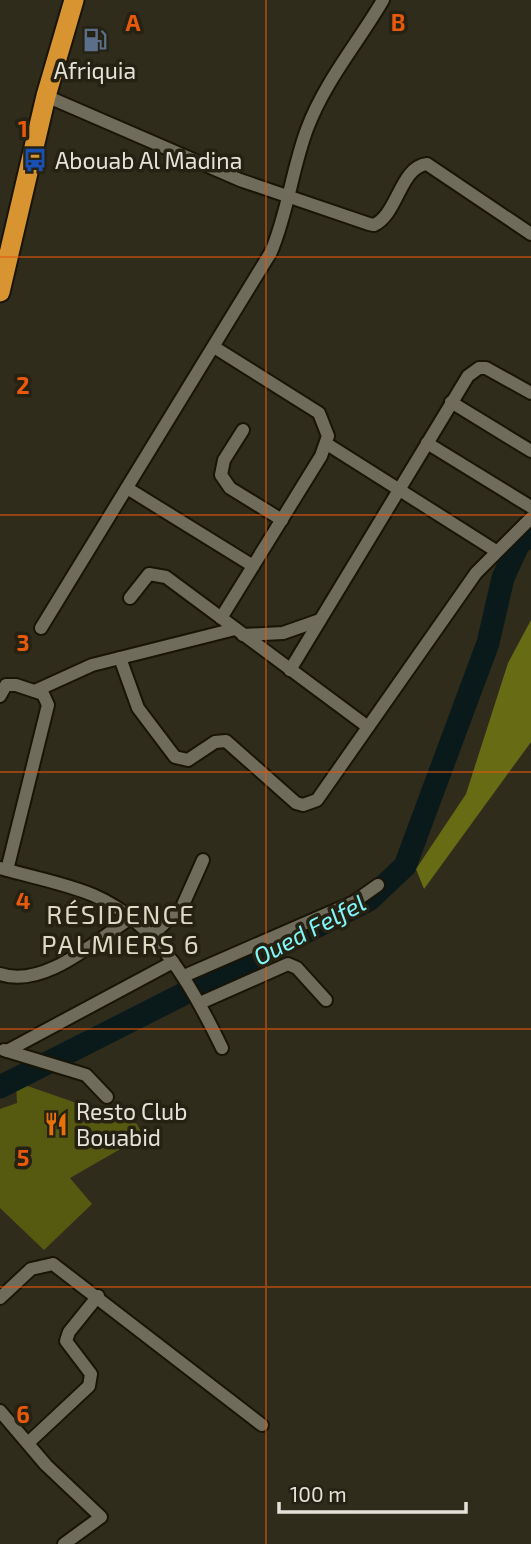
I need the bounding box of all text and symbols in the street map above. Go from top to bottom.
text: A [125,8,141,36]
text: B [391,8,405,36]
fuel station icon: Afriquia [81,26,109,54]
place label: Afriquia [54,56,136,84]
text: 1 [18,114,28,142]
bus stop icon: Abouab Al Madina [21,146,49,174]
place label: Abouab Al Madina [55,146,242,174]
text: 2 [16,371,30,399]
text: 3 [16,628,30,656]
text: 4 [16,886,30,914]
water label: Oued Felfel [248,887,370,971]
district label: RÉSIDENCE PALMIERS 6 [41,898,201,959]
place label: Resto Club Bouabid [76,1097,187,1151]
restaurant icon: Resto Club Bouabid [42,1110,70,1138]
text: 5 [17,1143,29,1171]
text: 6 [16,1400,30,1428]
scale bar [279,1470,466,1514]
text: 100 m [290,1481,347,1506]

